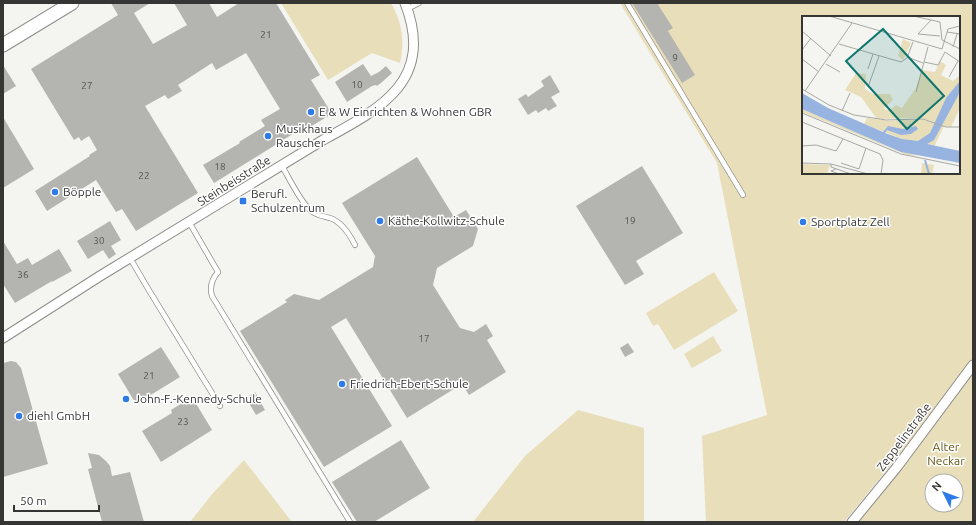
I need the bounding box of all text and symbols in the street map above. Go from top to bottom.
inset map [802,16,960,174]
house number: 21 [260,29,272,40]
house number: 9 [672,52,678,63]
house number: 10 [351,79,363,90]
house number: 27 [81,80,93,91]
place label: E & W Einrichten & Wohnen GBR [319,105,492,118]
marker: E & W Einrichten & Wohnen GBR [306,107,316,117]
place label: Musikhaus Rauscher [276,122,333,149]
marker: Musikhaus Rauscher [263,131,273,141]
street label: Steinbeisstraße [195,153,273,208]
house number: 18 [214,161,226,172]
house number: 22 [138,170,150,181]
place label: Böpple [63,185,101,198]
marker: Böpple [50,187,60,197]
place label: Berufl. Schulzentrum [251,187,325,214]
marker: Berufl. Schulzentrum [238,196,248,206]
place label: Käthe-Kollwitz-Schule [388,214,505,227]
house number: 19 [624,215,636,226]
place label: Sportplatz Zell [811,215,890,228]
marker: Käthe-Kollwitz-Schule [375,216,385,226]
marker: Sportplatz Zell [798,217,808,227]
house number: 30 [93,235,105,246]
house number: 36 [17,269,29,280]
house number: 17 [418,333,430,344]
house number: 21 [143,370,155,381]
place label: Friedrich-Ebert-Schule [350,377,469,390]
marker: Friedrich-Ebert-Schule [337,379,347,389]
place label: John-F.-Kennedy-Schule [134,392,262,405]
marker: John-F.-Kennedy-Schule [121,394,131,404]
street label: Zeppelinstraße [874,400,933,473]
place label: diehl GmbH [27,409,90,422]
marker: diehl GmbH [14,411,24,421]
house number: 23 [177,416,189,427]
park label: Alter Neckar [927,440,965,467]
north arrow [924,473,964,513]
text: N [929,479,944,493]
scale bar [14,487,99,513]
text: 50 m [20,494,47,507]

